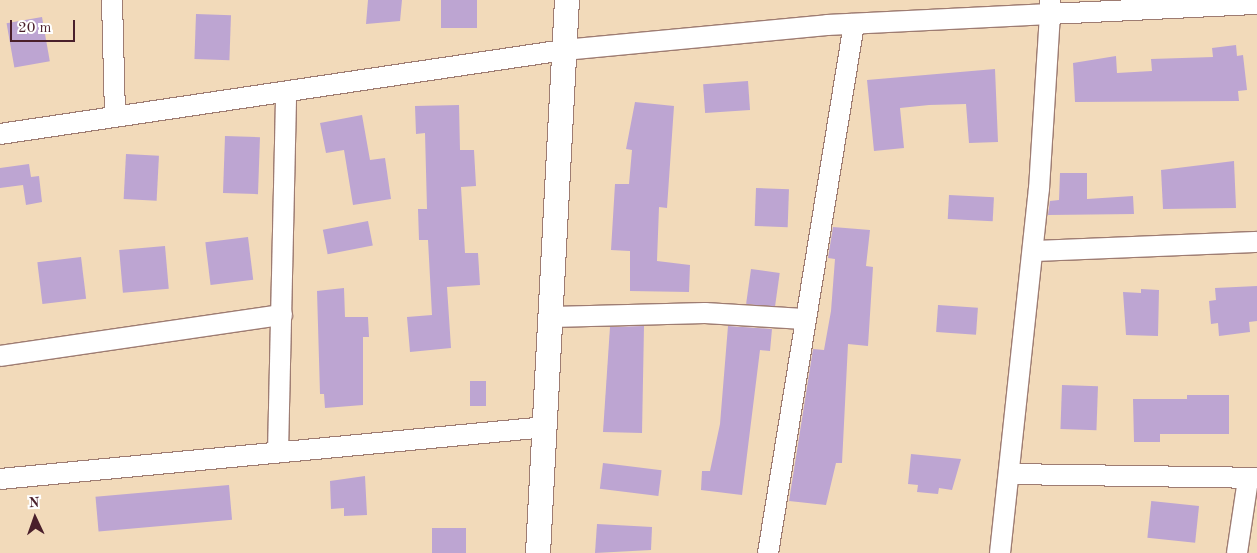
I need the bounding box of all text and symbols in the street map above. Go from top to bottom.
scale bar [12,10,78,42]
text: 20 m [18,21,52,36]
north arrow [10,493,60,543]
text: N [28,496,40,510]

